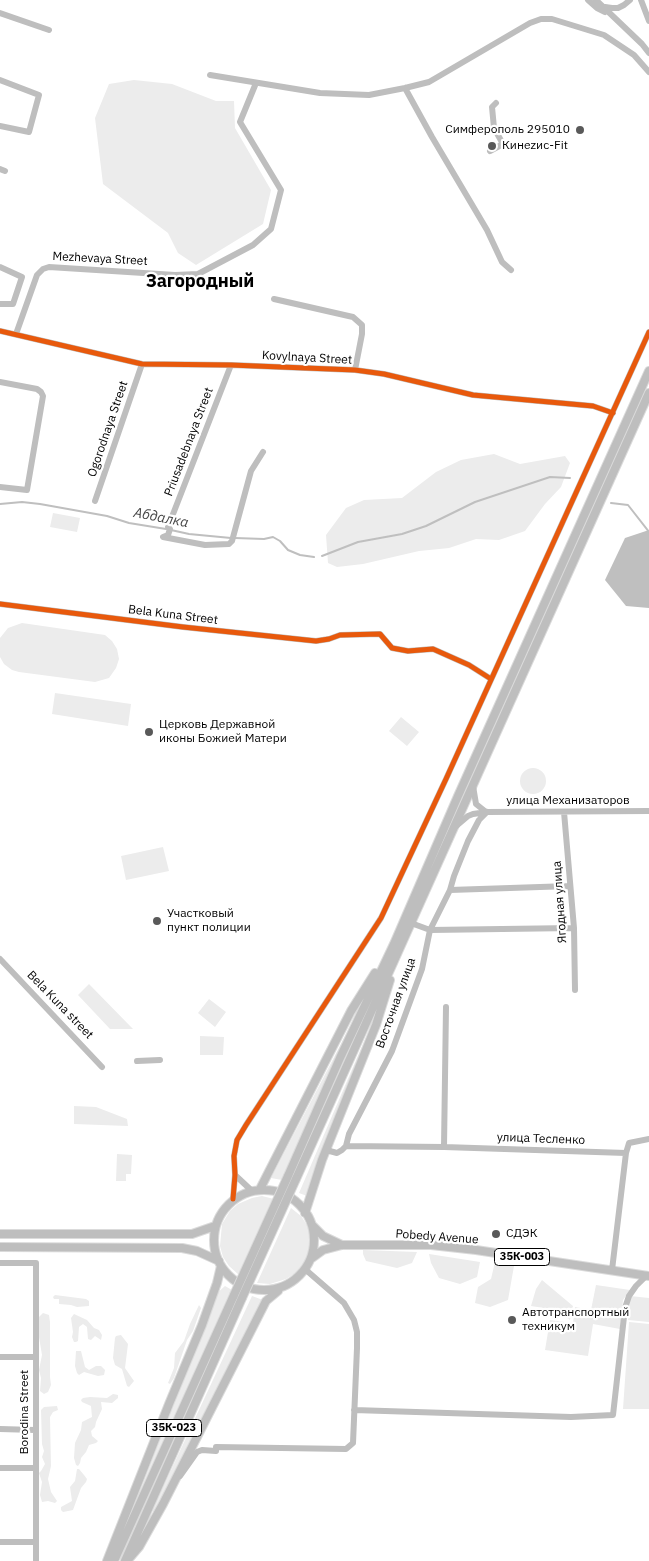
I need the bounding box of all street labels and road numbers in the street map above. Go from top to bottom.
street label: Mezhevaya Street [52,249,148,269]
street label: Kovylnaya Street [262,348,352,368]
street label: Ogorodnaya Street [85,379,131,479]
street label: Priusadebnaya Street [162,386,216,498]
street label: Bela Kuna Street [127,602,219,628]
street label: улица Механизаторов [506,794,630,808]
street label: Ягодная улица [550,860,570,944]
street label: Восточная улица [373,956,419,1050]
street label: Bela Kuna street [24,968,96,1042]
street label: улица Тесленко [497,1130,585,1148]
street label: Pobedy Avenue [395,1227,479,1247]
road number: 35К-003 [494,1248,550,1266]
street label: Borodina Street [18,1370,32,1454]
road number: 35К-023 [146,1420,202,1436]

